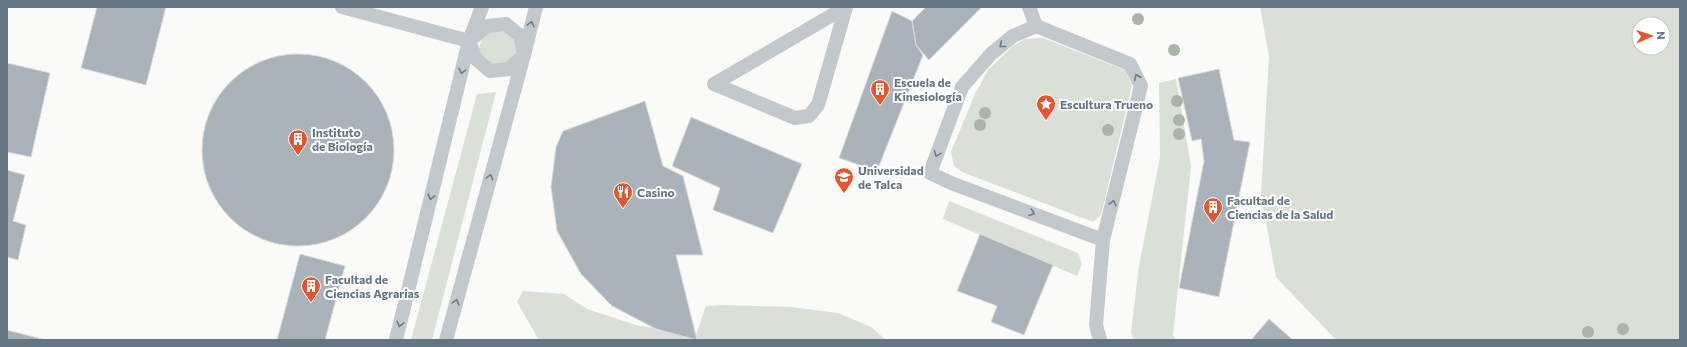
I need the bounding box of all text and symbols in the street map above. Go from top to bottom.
north arrow [1631,16,1671,56]
one-way arrow [527,21,535,28]
text: N [1655,31,1668,40]
one-way arrow [1000,40,1007,47]
one-way arrow [458,68,466,74]
one-way arrow [1134,74,1141,81]
place label: Escuela de Kinesiología [894,75,962,103]
building icon: Escuela de Kinesiología [869,78,891,106]
place icon: Escultura Trueno [1035,93,1057,121]
place label: Escultura Trueno [1060,97,1153,111]
place label: Instituto de Biología [312,125,373,153]
building icon: Instituto de Biología [287,128,309,156]
one-way arrow [934,151,942,158]
place label: Universidad de Talca [858,163,924,191]
school or university icon: Universidad de Talca [833,166,855,194]
one-way arrow [486,174,494,180]
restaurant icon: Casino [612,181,634,209]
place label: Casino [637,185,675,199]
one-way arrow [427,193,436,200]
place label: Facultad de Ciencias de la Salud [1227,193,1333,221]
building icon: Facultad de Ciencias de la Salud [1202,196,1224,224]
one-way arrow [1108,199,1116,206]
one-way arrow [1029,209,1036,217]
place label: Facultad de Ciencias Agrarias [325,272,420,300]
building icon: Facultad de Ciencias Agrarias [300,275,322,303]
one-way arrow [451,299,460,306]
one-way arrow [397,320,405,327]

